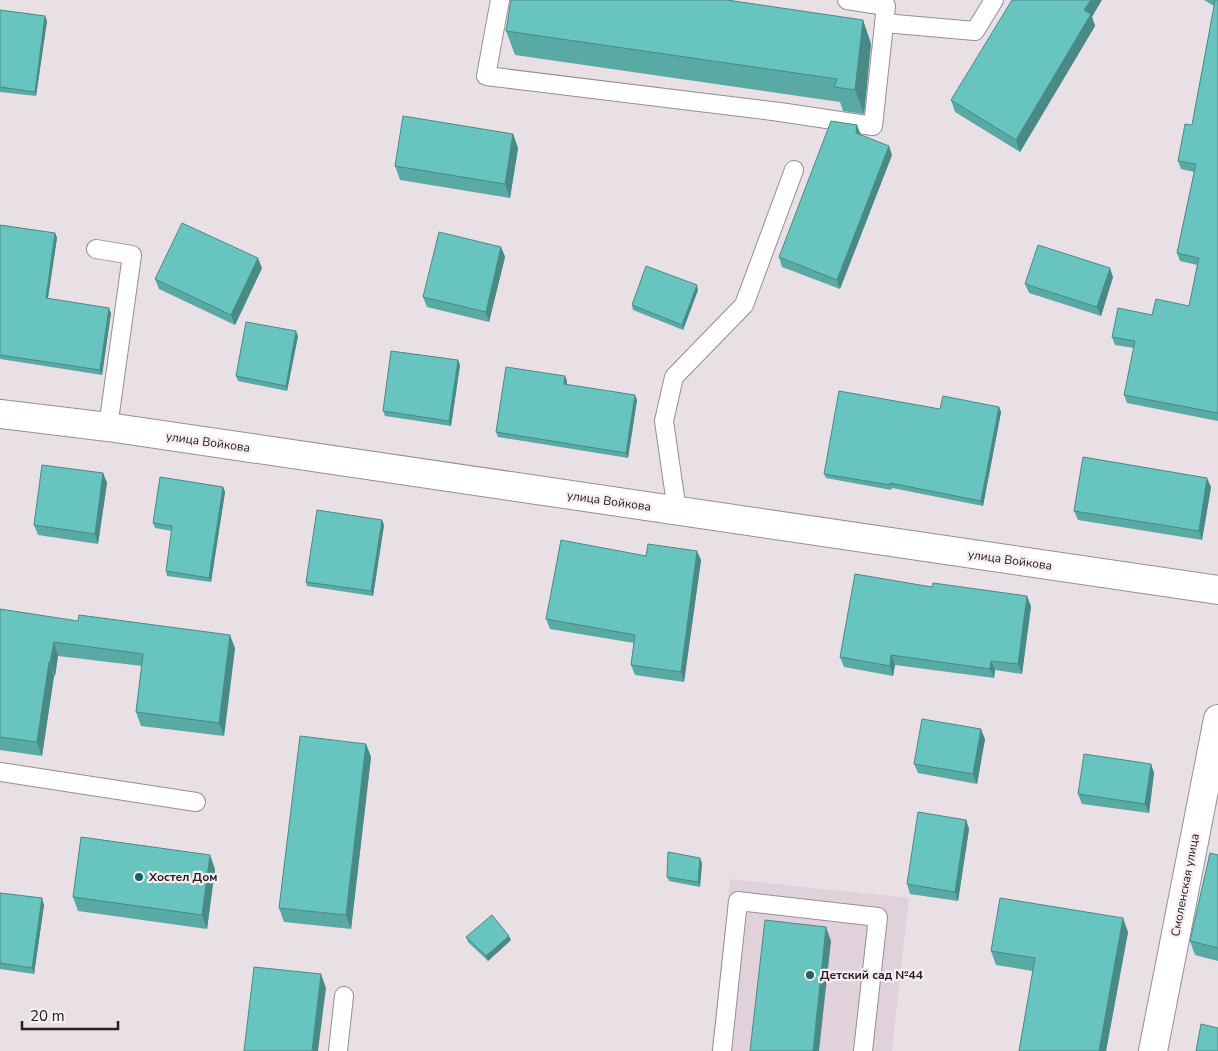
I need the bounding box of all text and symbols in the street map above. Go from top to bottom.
street label: улица Войкова [165,428,251,456]
street label: улица Войкова [566,487,652,515]
street label: улица Войкова [967,546,1053,574]
street label: Смоленская улица [1167,832,1203,938]
place label: Хостел Дом [148,869,217,885]
marker: Хостел Дом [133,871,145,883]
place label: Детский сад №44 [820,967,923,983]
marker: Детский сад №44 [804,969,816,981]
scale bar [22,998,119,1030]
text: 20 m [30,1006,65,1026]

